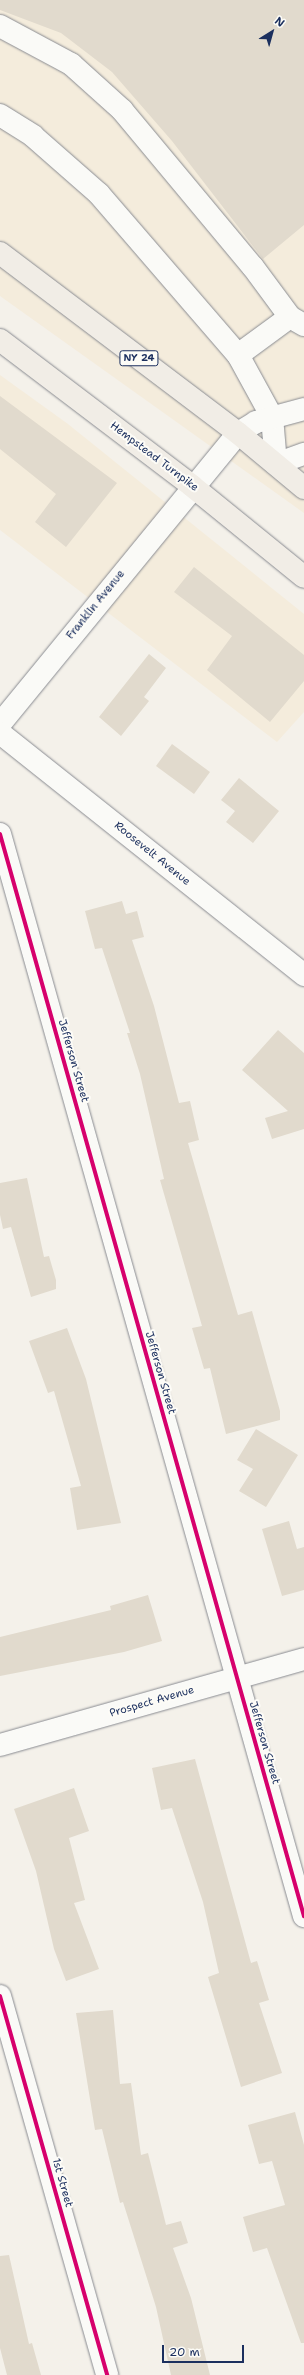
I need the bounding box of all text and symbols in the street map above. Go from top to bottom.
north arrow [252,12,292,52]
text: N [272,13,288,31]
road number: NY 24 [119,350,159,366]
street label: Hempstead Turnpike [107,419,201,495]
street label: Franklin Avenue [64,568,128,642]
street label: Roosevelt Avenue [111,819,193,889]
street label: Jefferson Street [55,1018,91,1104]
street label: Jefferson Street [142,1330,178,1416]
street label: Prospect Avenue [108,1684,196,1720]
street label: Jefferson Street [246,1700,282,1786]
street label: 1st Street [49,2157,75,2209]
scale bar [164,2337,246,2363]
text: 20 m [169,2344,200,2360]

